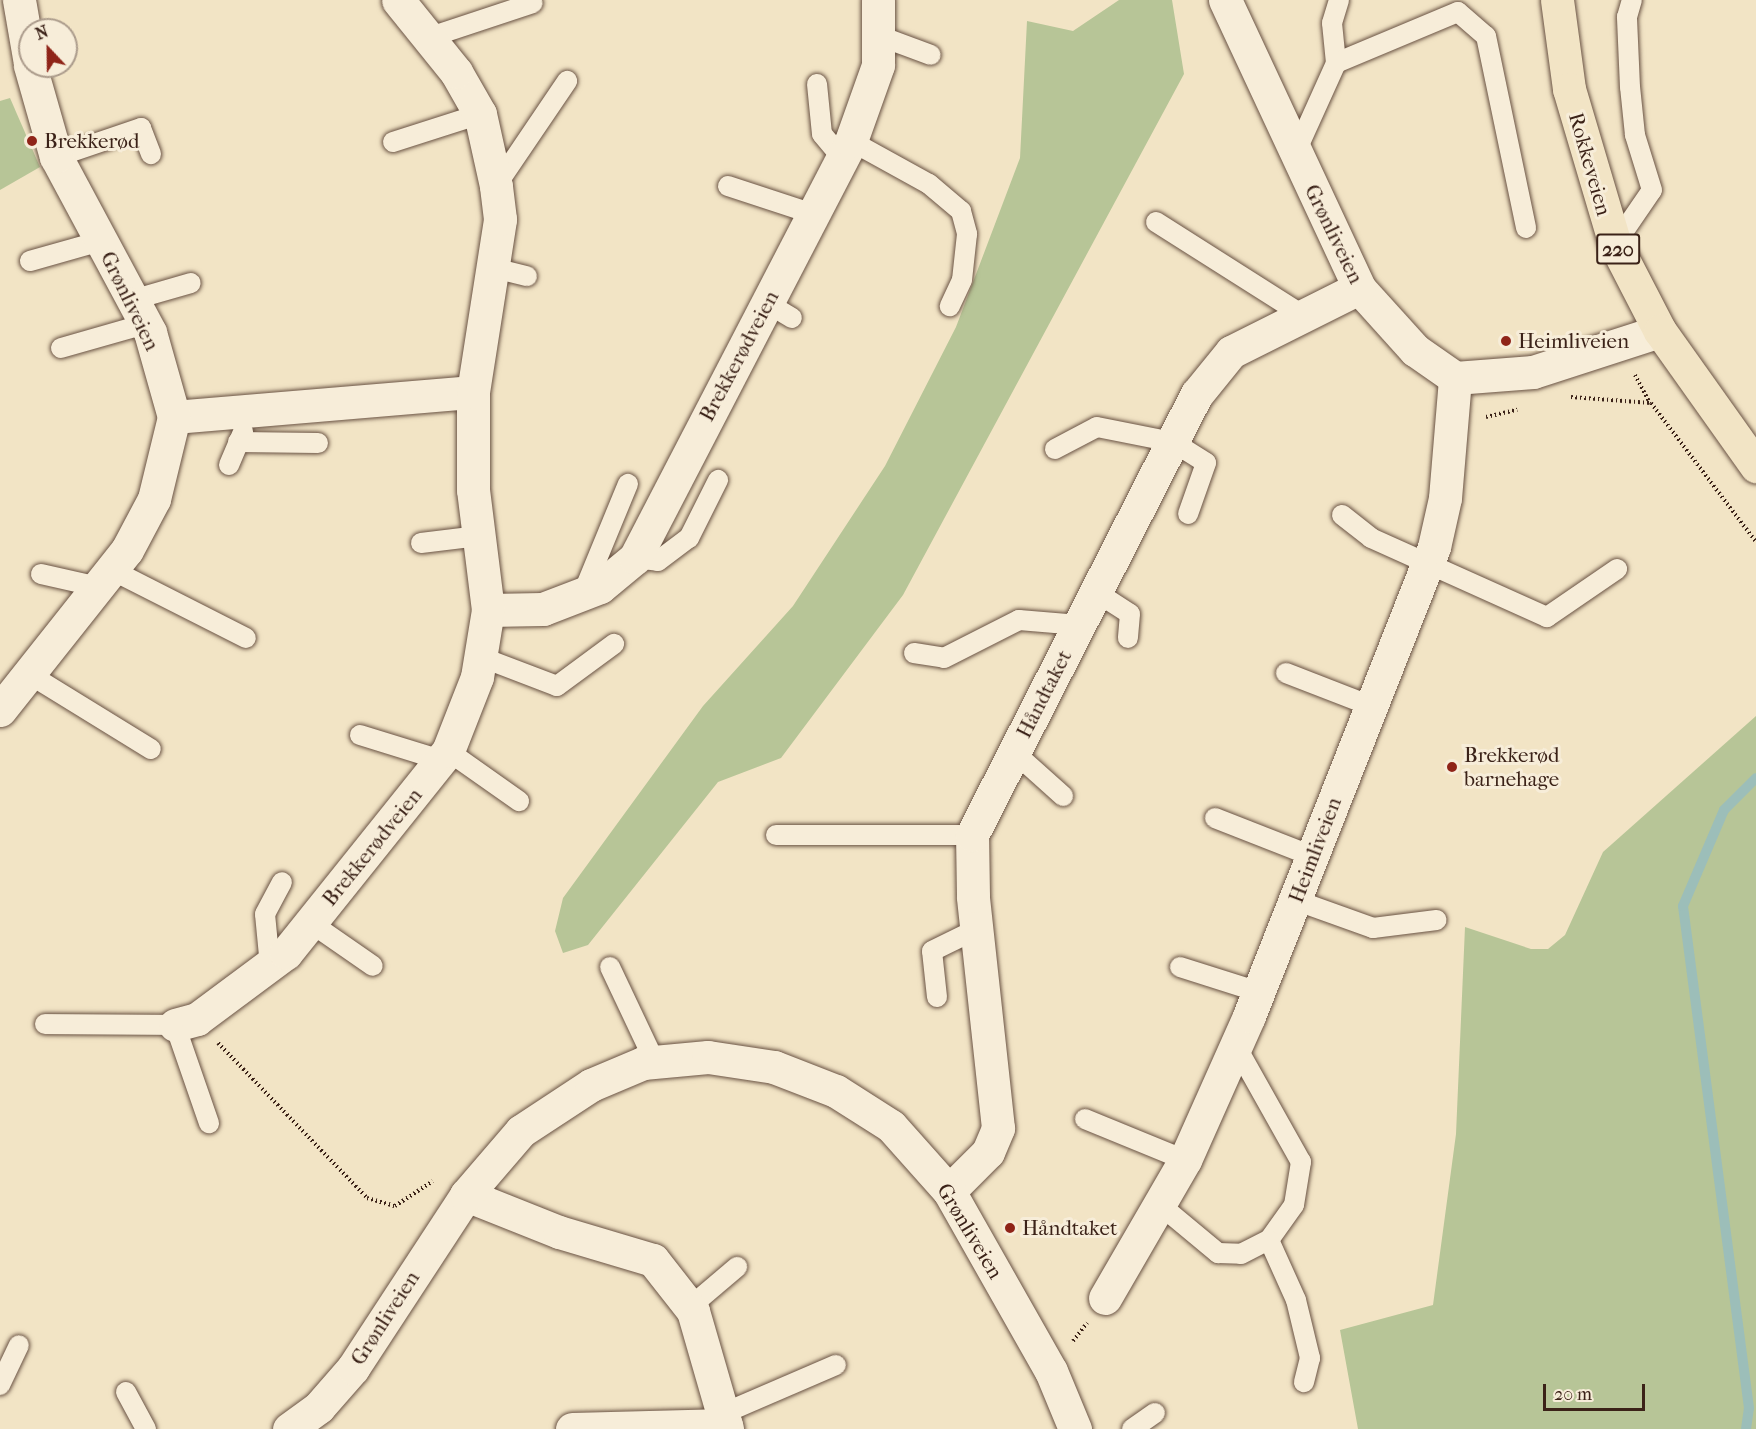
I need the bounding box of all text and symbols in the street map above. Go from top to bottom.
north arrow [18,18,78,78]
text: N [33,22,51,44]
street label: Rokkeveien [1563,110,1617,218]
place label: Brekkerød [44,128,139,154]
marker: Brekkerød [25,134,39,148]
street label: Grønliveien [1299,180,1369,288]
road number: 220 [1596,232,1640,266]
street label: Grønliveien [95,247,165,355]
street label: Brekkerødveien [694,286,784,426]
place label: Heimliveien [1518,328,1629,354]
marker: Heimliveien [1499,334,1513,348]
street label: Håndtaket [1011,646,1077,742]
place label: Brekkerød barnehage [1464,742,1559,792]
marker: Brekkerød barnehage [1445,760,1459,774]
street label: Brekkerødveien [317,783,427,911]
street label: Heimliveien [1283,794,1347,906]
street label: Grønliveien [932,1179,1008,1283]
place label: Håndtaket [1022,1215,1117,1241]
marker: Håndtaket [1003,1221,1017,1235]
street label: Grønliveien [345,1266,425,1370]
scale bar [1546,1372,1648,1410]
text: 20 m [1554,1384,1592,1405]

